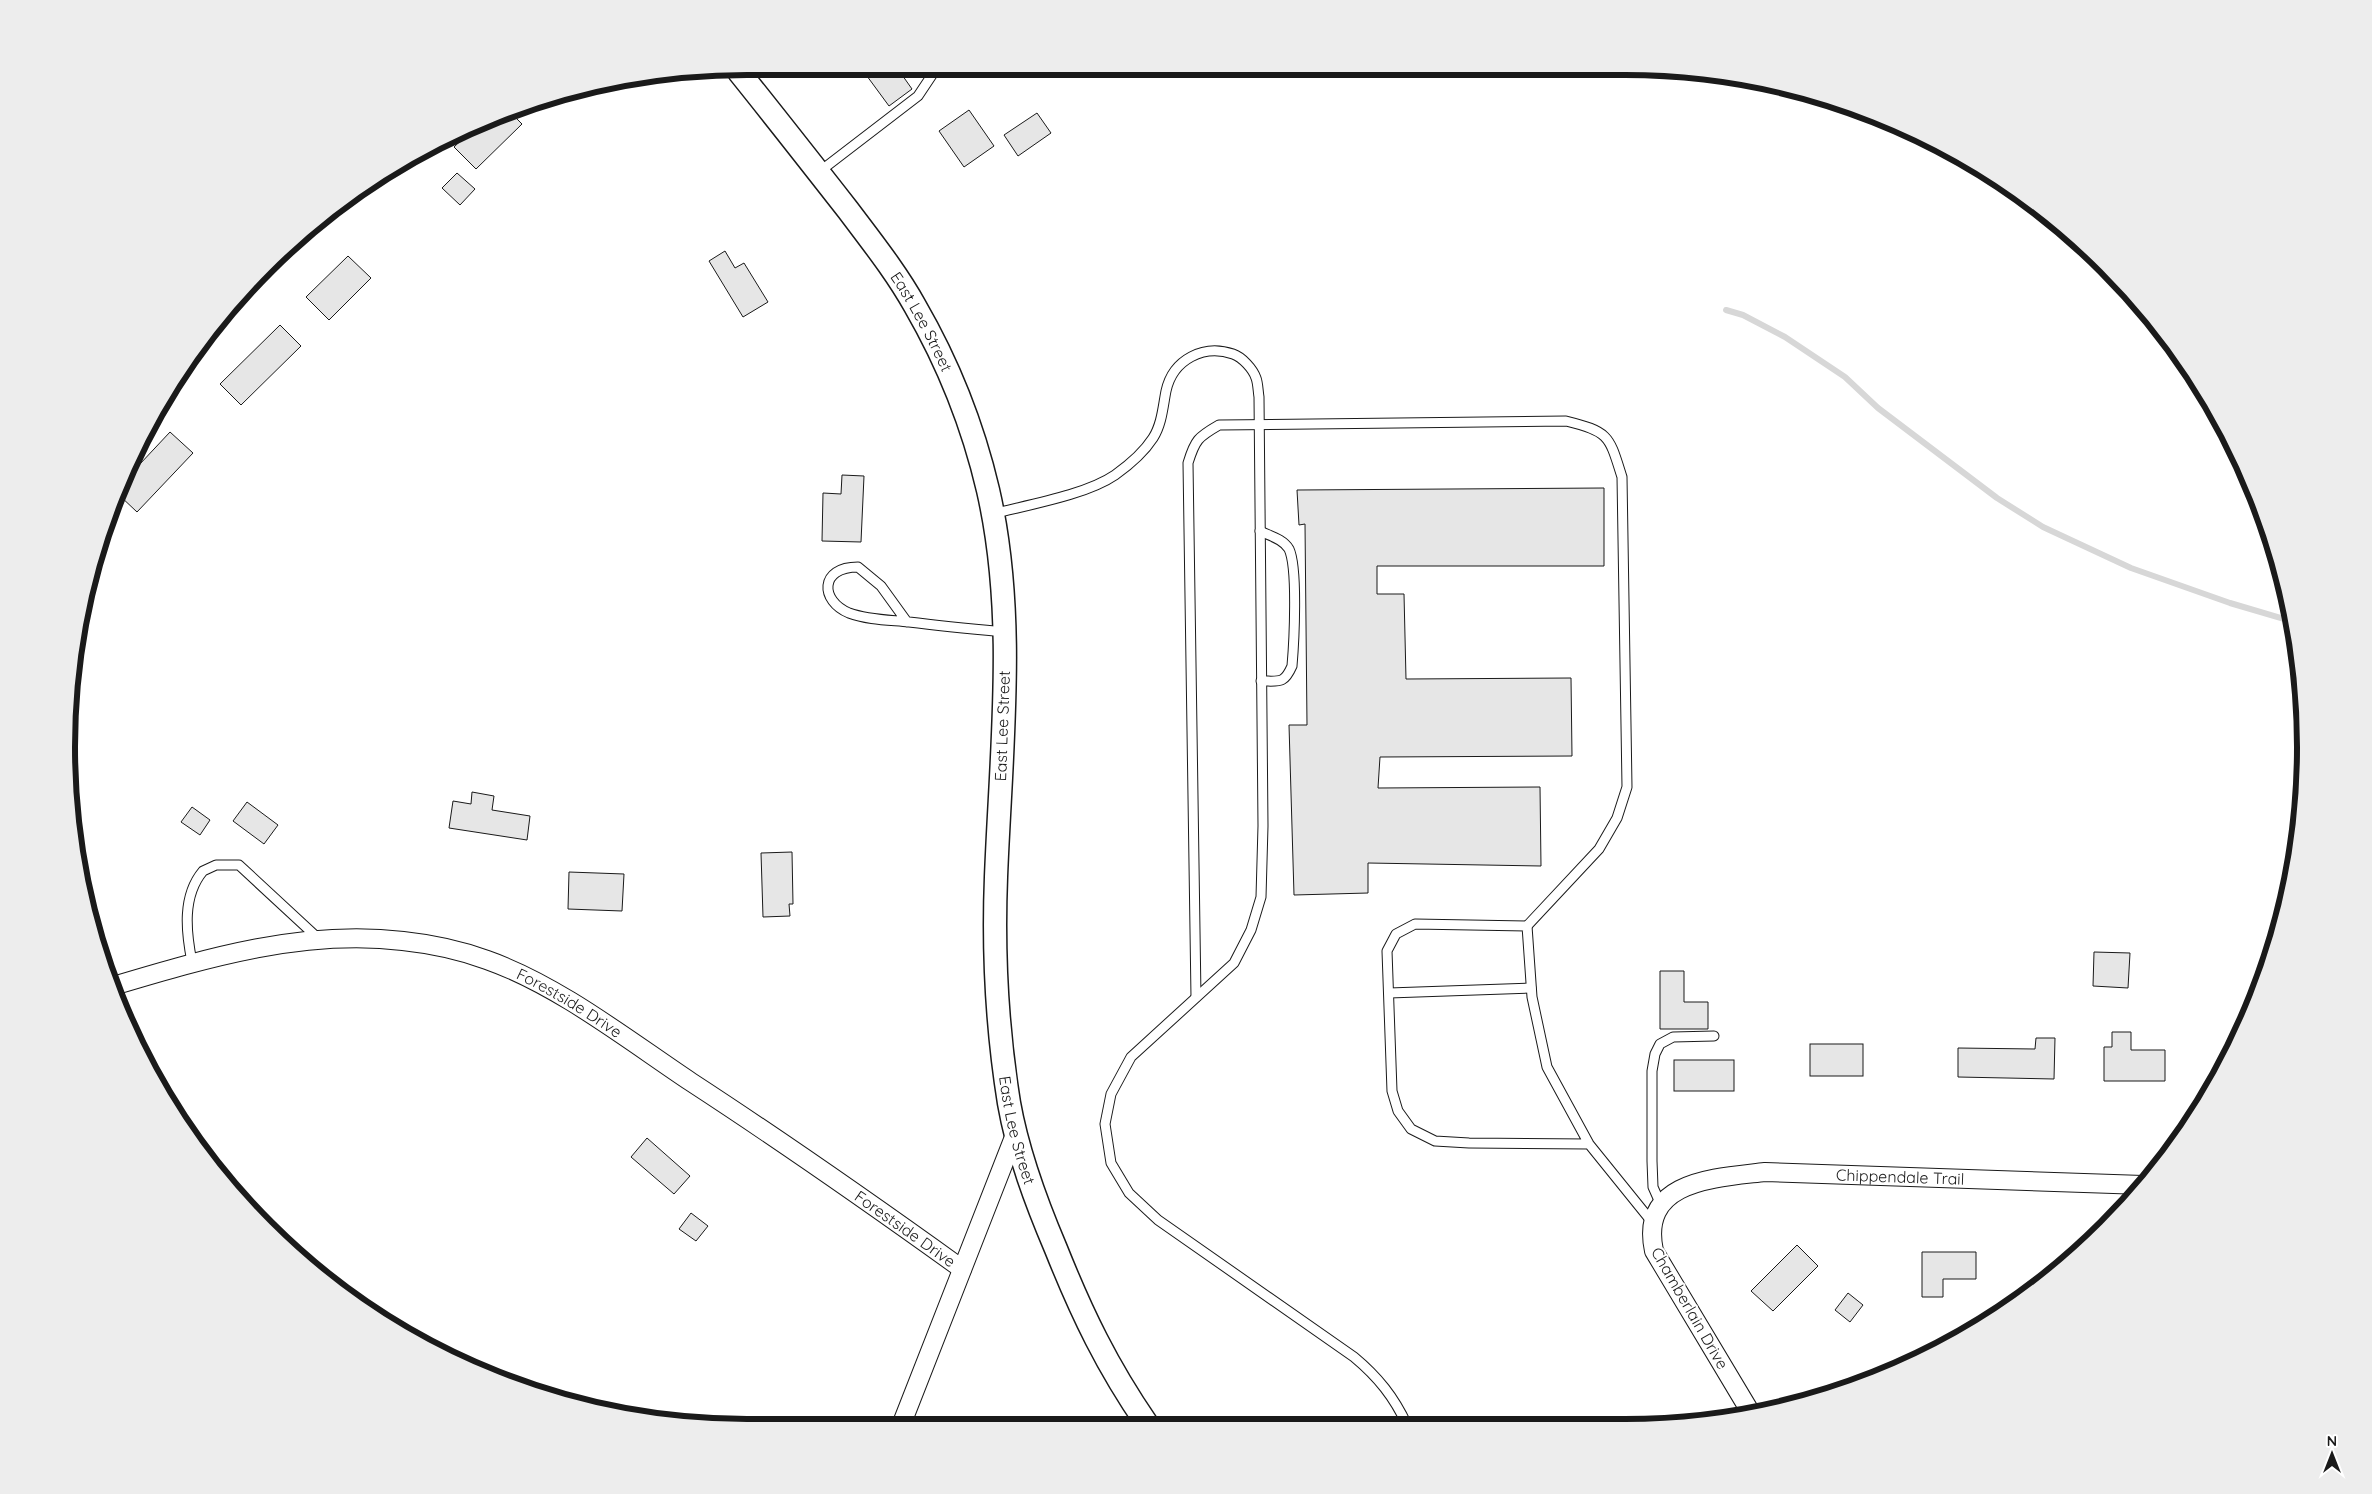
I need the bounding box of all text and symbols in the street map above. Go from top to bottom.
street label: East Lee Street [886,268,957,375]
street label: East Lee Street [990,670,1014,782]
street label: Forestside Drive [514,964,626,1042]
street label: East Lee Street [995,1075,1040,1187]
street label: Chippendale Trail [1836,1164,1965,1189]
street label: Forestside Drive [851,1186,960,1271]
street label: Chamberlain Drive [1647,1243,1733,1373]
north arrow [2307,1429,2357,1479]
text: N [2327,1432,2337,1450]

